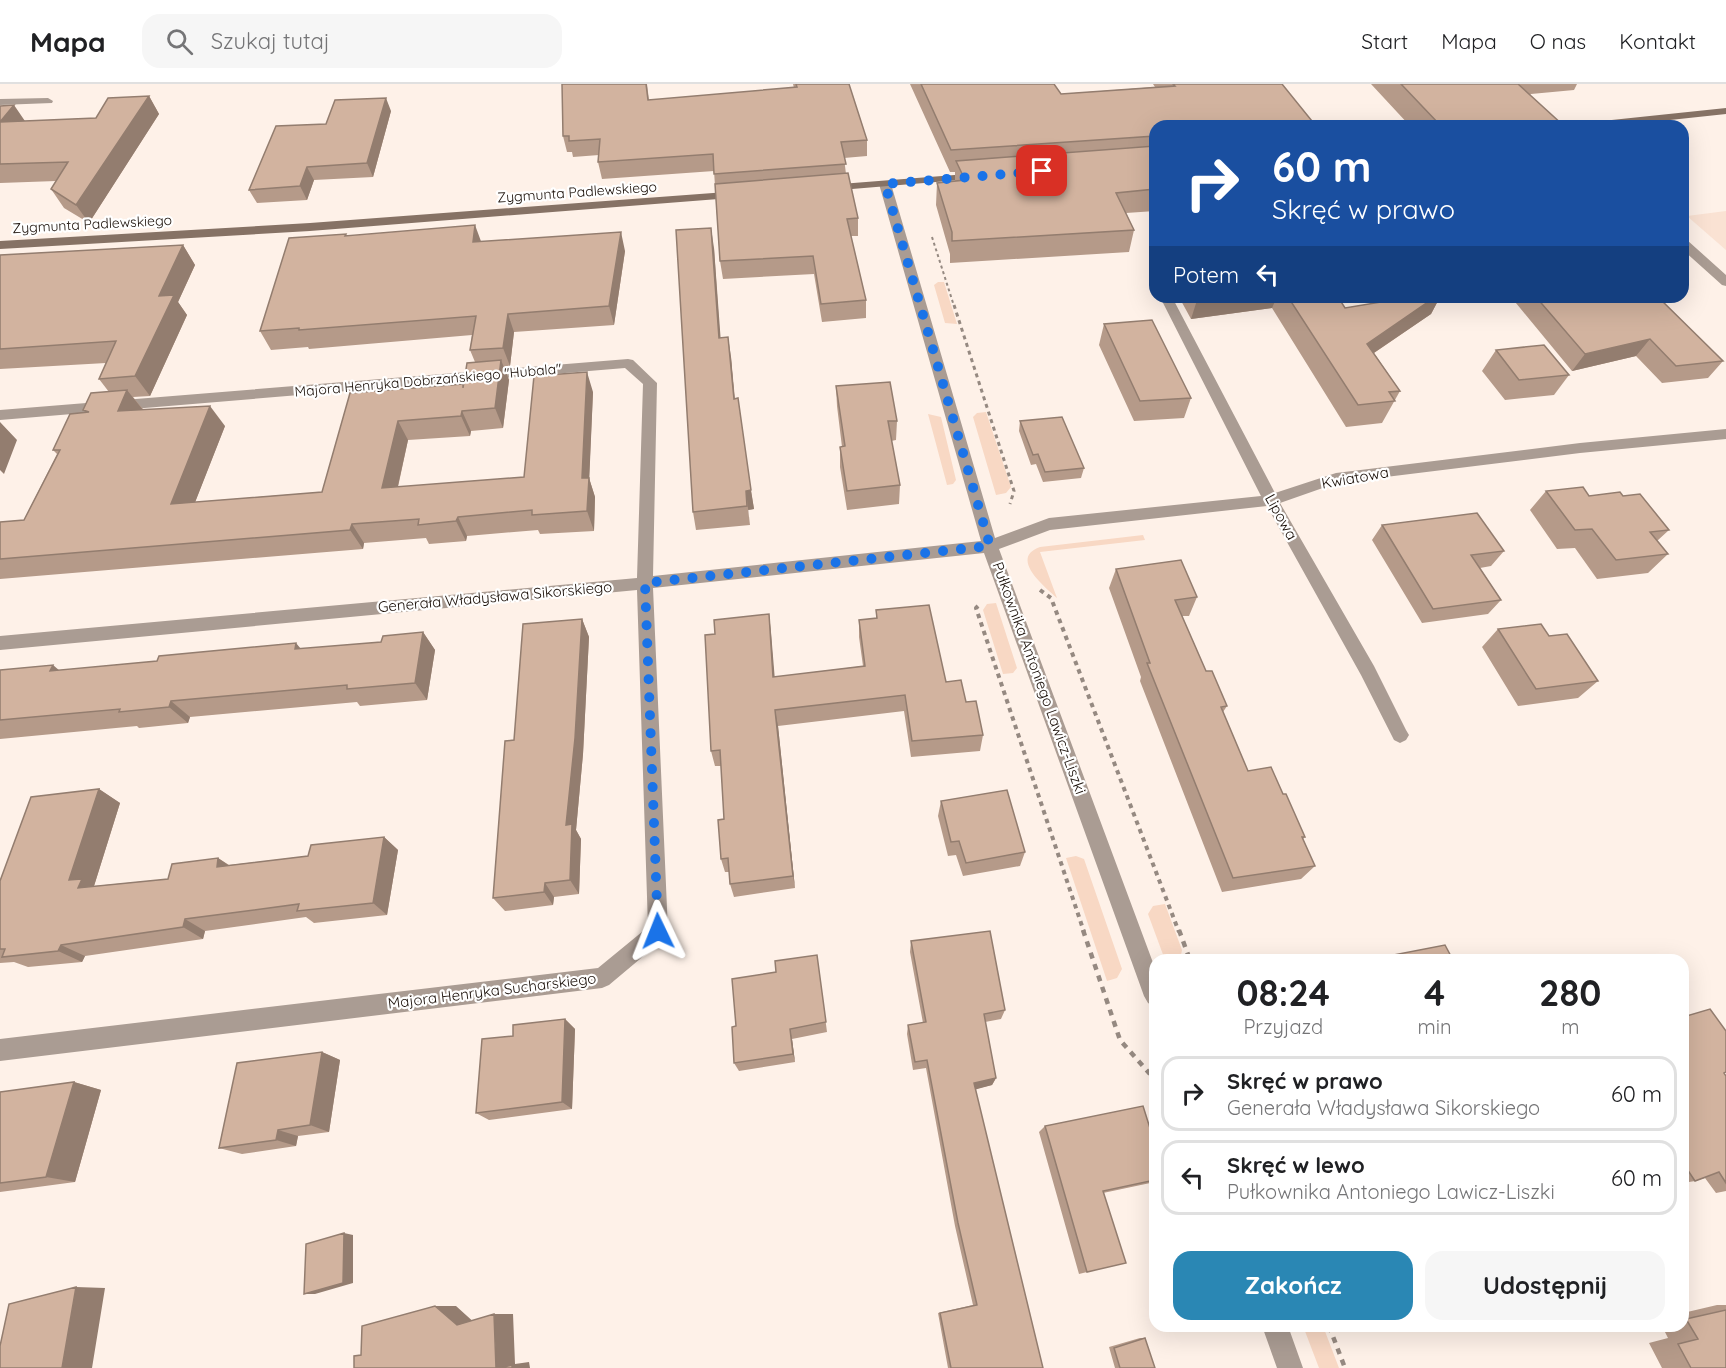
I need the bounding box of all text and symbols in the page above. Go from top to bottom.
search box [142,14,562,68]
text: Mapa [30,24,106,59]
icon: search [163,25,196,58]
text: Szukaj tutaj [211,27,330,55]
text: Start [1361,28,1408,54]
text: Mapa [1441,28,1497,54]
text: O nas [1530,28,1586,54]
text: Kontakt [1619,28,1696,54]
text: 60 m [1272,140,1372,193]
icon: right [1173,144,1251,222]
pin [1016,145,1067,196]
icon: arrive [1025,154,1058,187]
street label: Zygmunta Padlewskiego [497,177,657,207]
text: Skręć w prawo [1272,192,1455,226]
street label: Zygmunta Padlewskiego [12,211,172,237]
icon: left [1251,258,1284,291]
text: Potem [1173,261,1239,289]
street label: Majora Henryka Dobrzańskiego "Hubala" [294,359,562,401]
street label: Kwiatowa [1320,462,1390,493]
street label: Lipowa [1261,490,1302,543]
street label: Pułkownika Antoniego Lawicz-Liszki [989,559,1090,797]
street label: Generała Władysława Sikorskiego [377,577,613,616]
position arrow [626,899,690,963]
street label: Majora Henryka Sucharskiego [387,968,597,1013]
text: 08:24 [1237,970,1330,1015]
text: 4 [1424,970,1445,1015]
text: 280 [1539,970,1601,1015]
text: Przyjazd [1243,1014,1323,1039]
text: min [1417,1014,1452,1039]
text: m [1561,1014,1579,1039]
text: Skręć w prawo [1227,1067,1383,1095]
icon: right [1176,1077,1209,1110]
text: 60 m [1611,1080,1662,1108]
text: Generała Władysława Sikorskiego [1227,1095,1540,1120]
text: Skręć w lewo [1227,1151,1365,1179]
icon: left [1176,1161,1209,1194]
text: 60 m [1611,1164,1662,1192]
text: Pułkownika Antoniego Lawicz-Liszki [1227,1179,1555,1204]
button: Zakończ [1173,1251,1413,1320]
button: Udostępnij [1425,1251,1665,1320]

